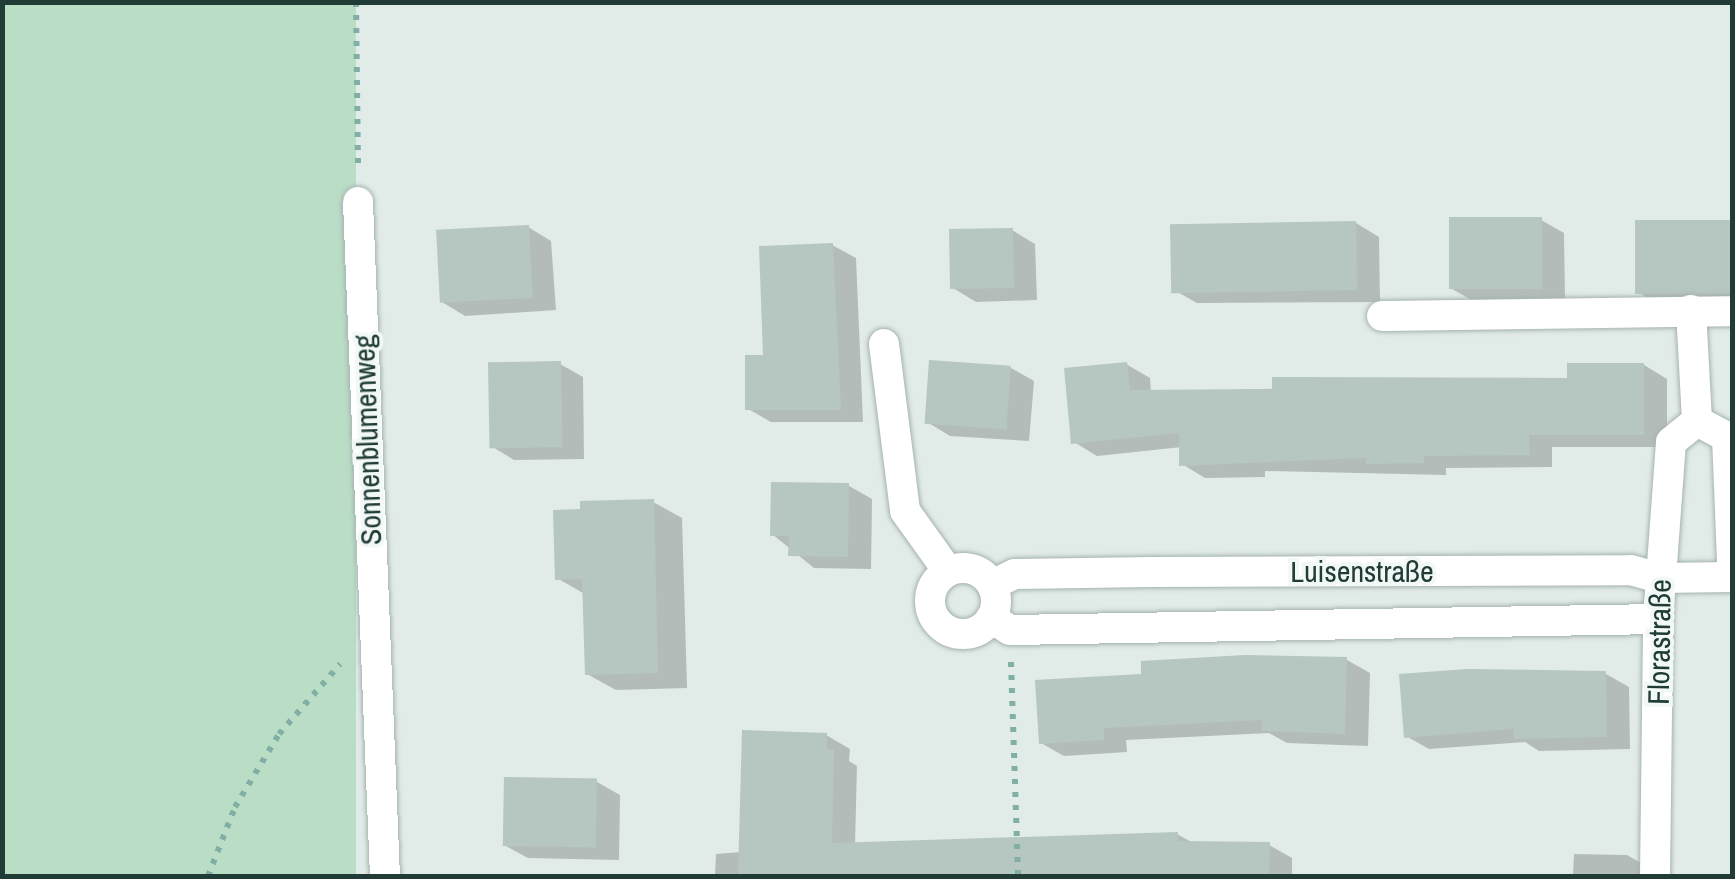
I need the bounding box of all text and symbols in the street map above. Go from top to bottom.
street label: Sonnenblumenweg [345,334,389,546]
street label: Luisenstraße [1290,553,1434,589]
street label: Florastraße [1640,579,1678,705]

